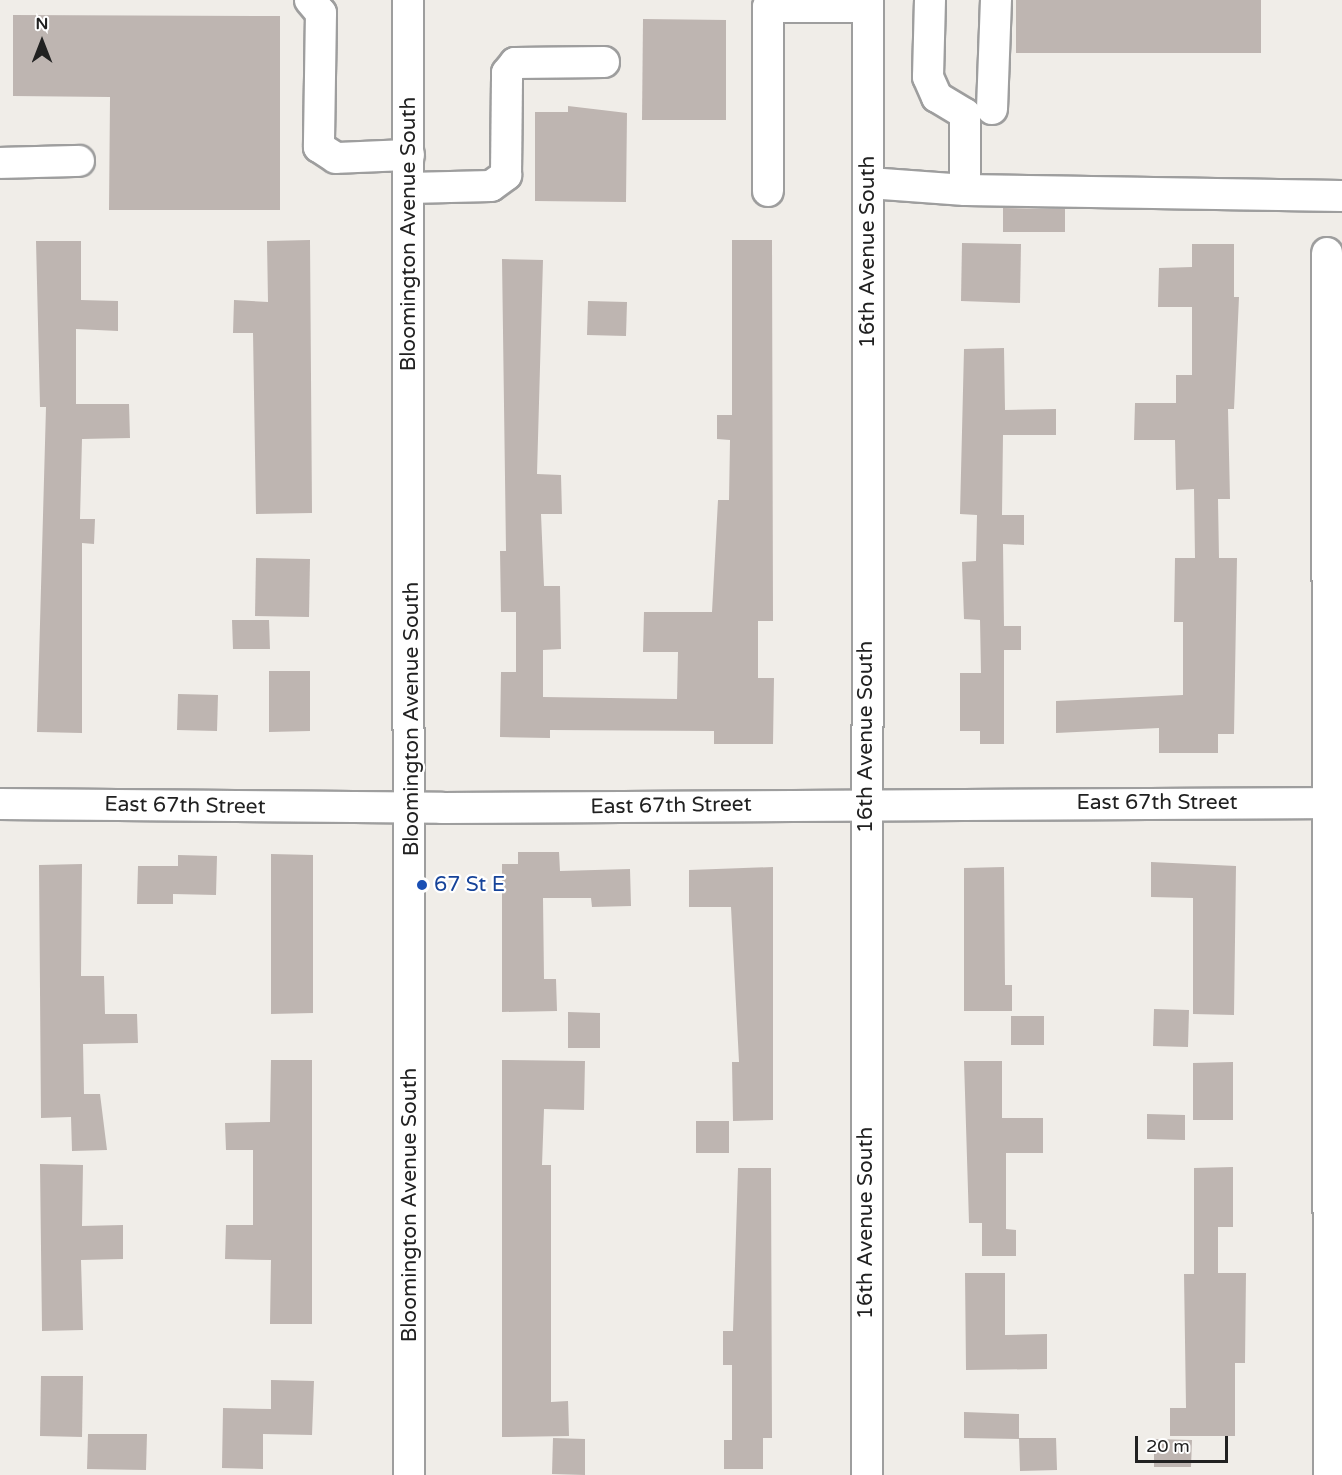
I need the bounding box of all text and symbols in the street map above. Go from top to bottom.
north arrow [12,12,72,72]
text: N [36,14,48,34]
street label: Bloomington Avenue South [396,97,422,371]
street label: 16th Avenue South [855,156,881,348]
street label: Bloomington Avenue South [399,582,425,856]
street label: 16th Avenue South [853,641,879,833]
street label: East 67th Street [1076,790,1238,816]
street label: East 67th Street [104,792,266,820]
street label: East 67th Street [590,792,752,820]
place label: 67 St E [434,872,505,898]
marker: 67 St E [415,878,429,892]
street label: Bloomington Avenue South [397,1068,423,1342]
street label: 16th Avenue South [853,1127,879,1319]
scale bar [1138,1424,1231,1462]
text: 20 m [1146,1435,1190,1457]

